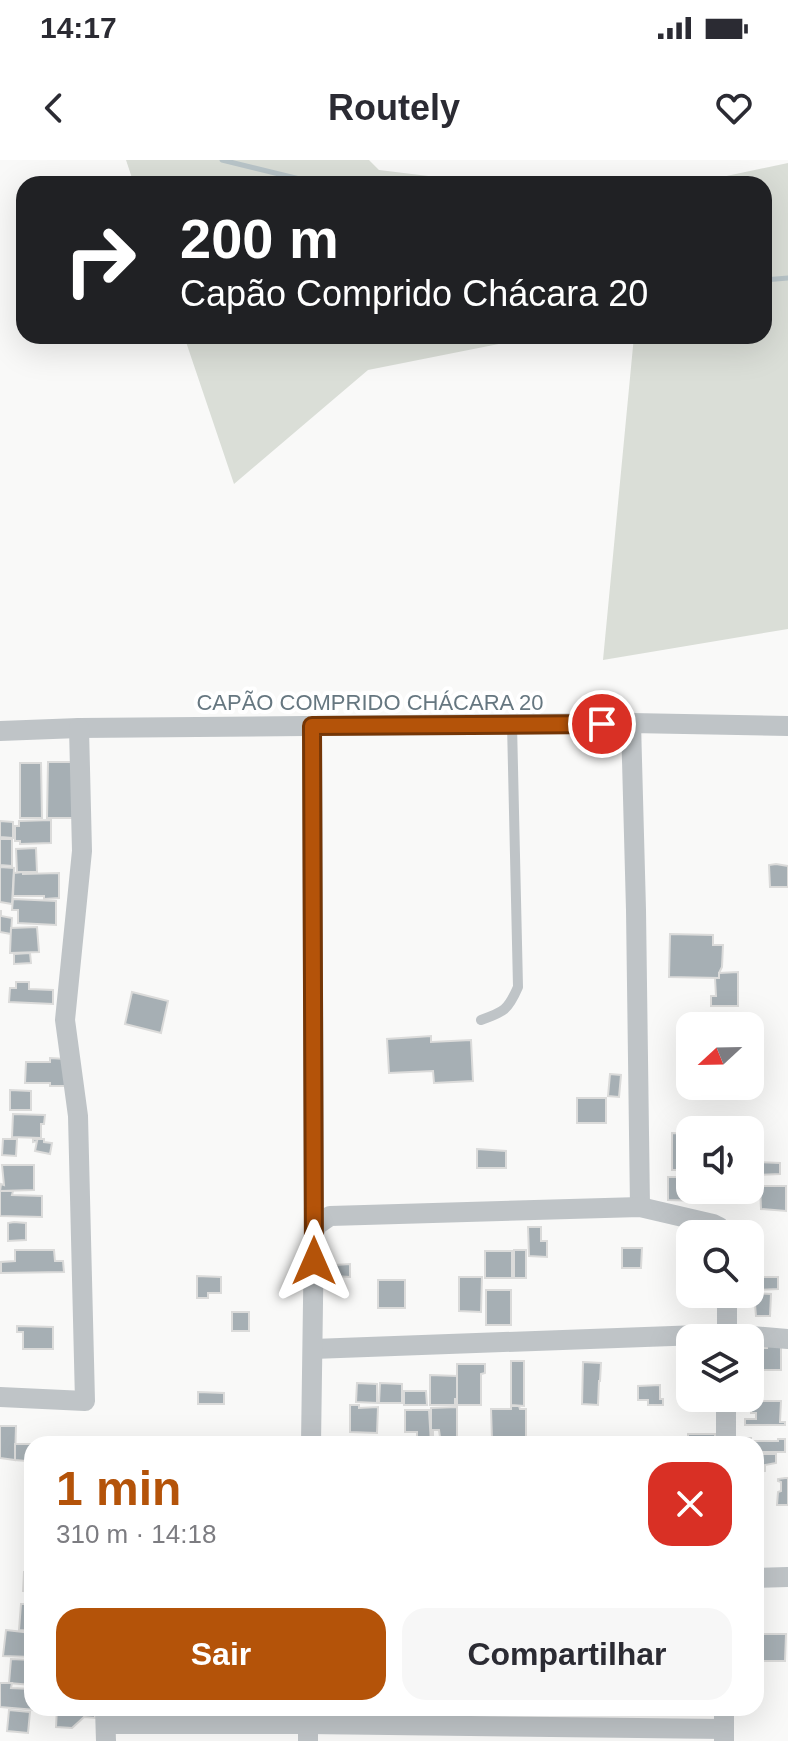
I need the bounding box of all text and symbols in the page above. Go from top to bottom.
text: 14:17 [40,11,117,44]
icon: back [32,86,76,130]
icon: heart [712,86,756,130]
text: Routely [328,87,460,128]
text: 200 m [180,207,339,270]
icon: right [48,208,152,312]
text: Capão Comprido Chácara 20 [180,273,648,314]
street label: CAPÃO COMPRIDO CHÁCARA 20 [196,690,544,715]
pin [568,690,636,758]
icon: arrive [580,702,624,746]
north arrow [676,1012,764,1100]
map controls [676,1012,764,1412]
button: sound [676,1116,764,1204]
position arrow [272,1219,356,1303]
button: search [676,1220,764,1308]
button: layers [676,1324,764,1412]
text: 1 min [56,1462,181,1515]
button: close [648,1462,732,1546]
text: 310 m · 14:18 [56,1519,216,1549]
button: Sair [56,1608,386,1700]
button: Compartilhar [402,1608,732,1700]

